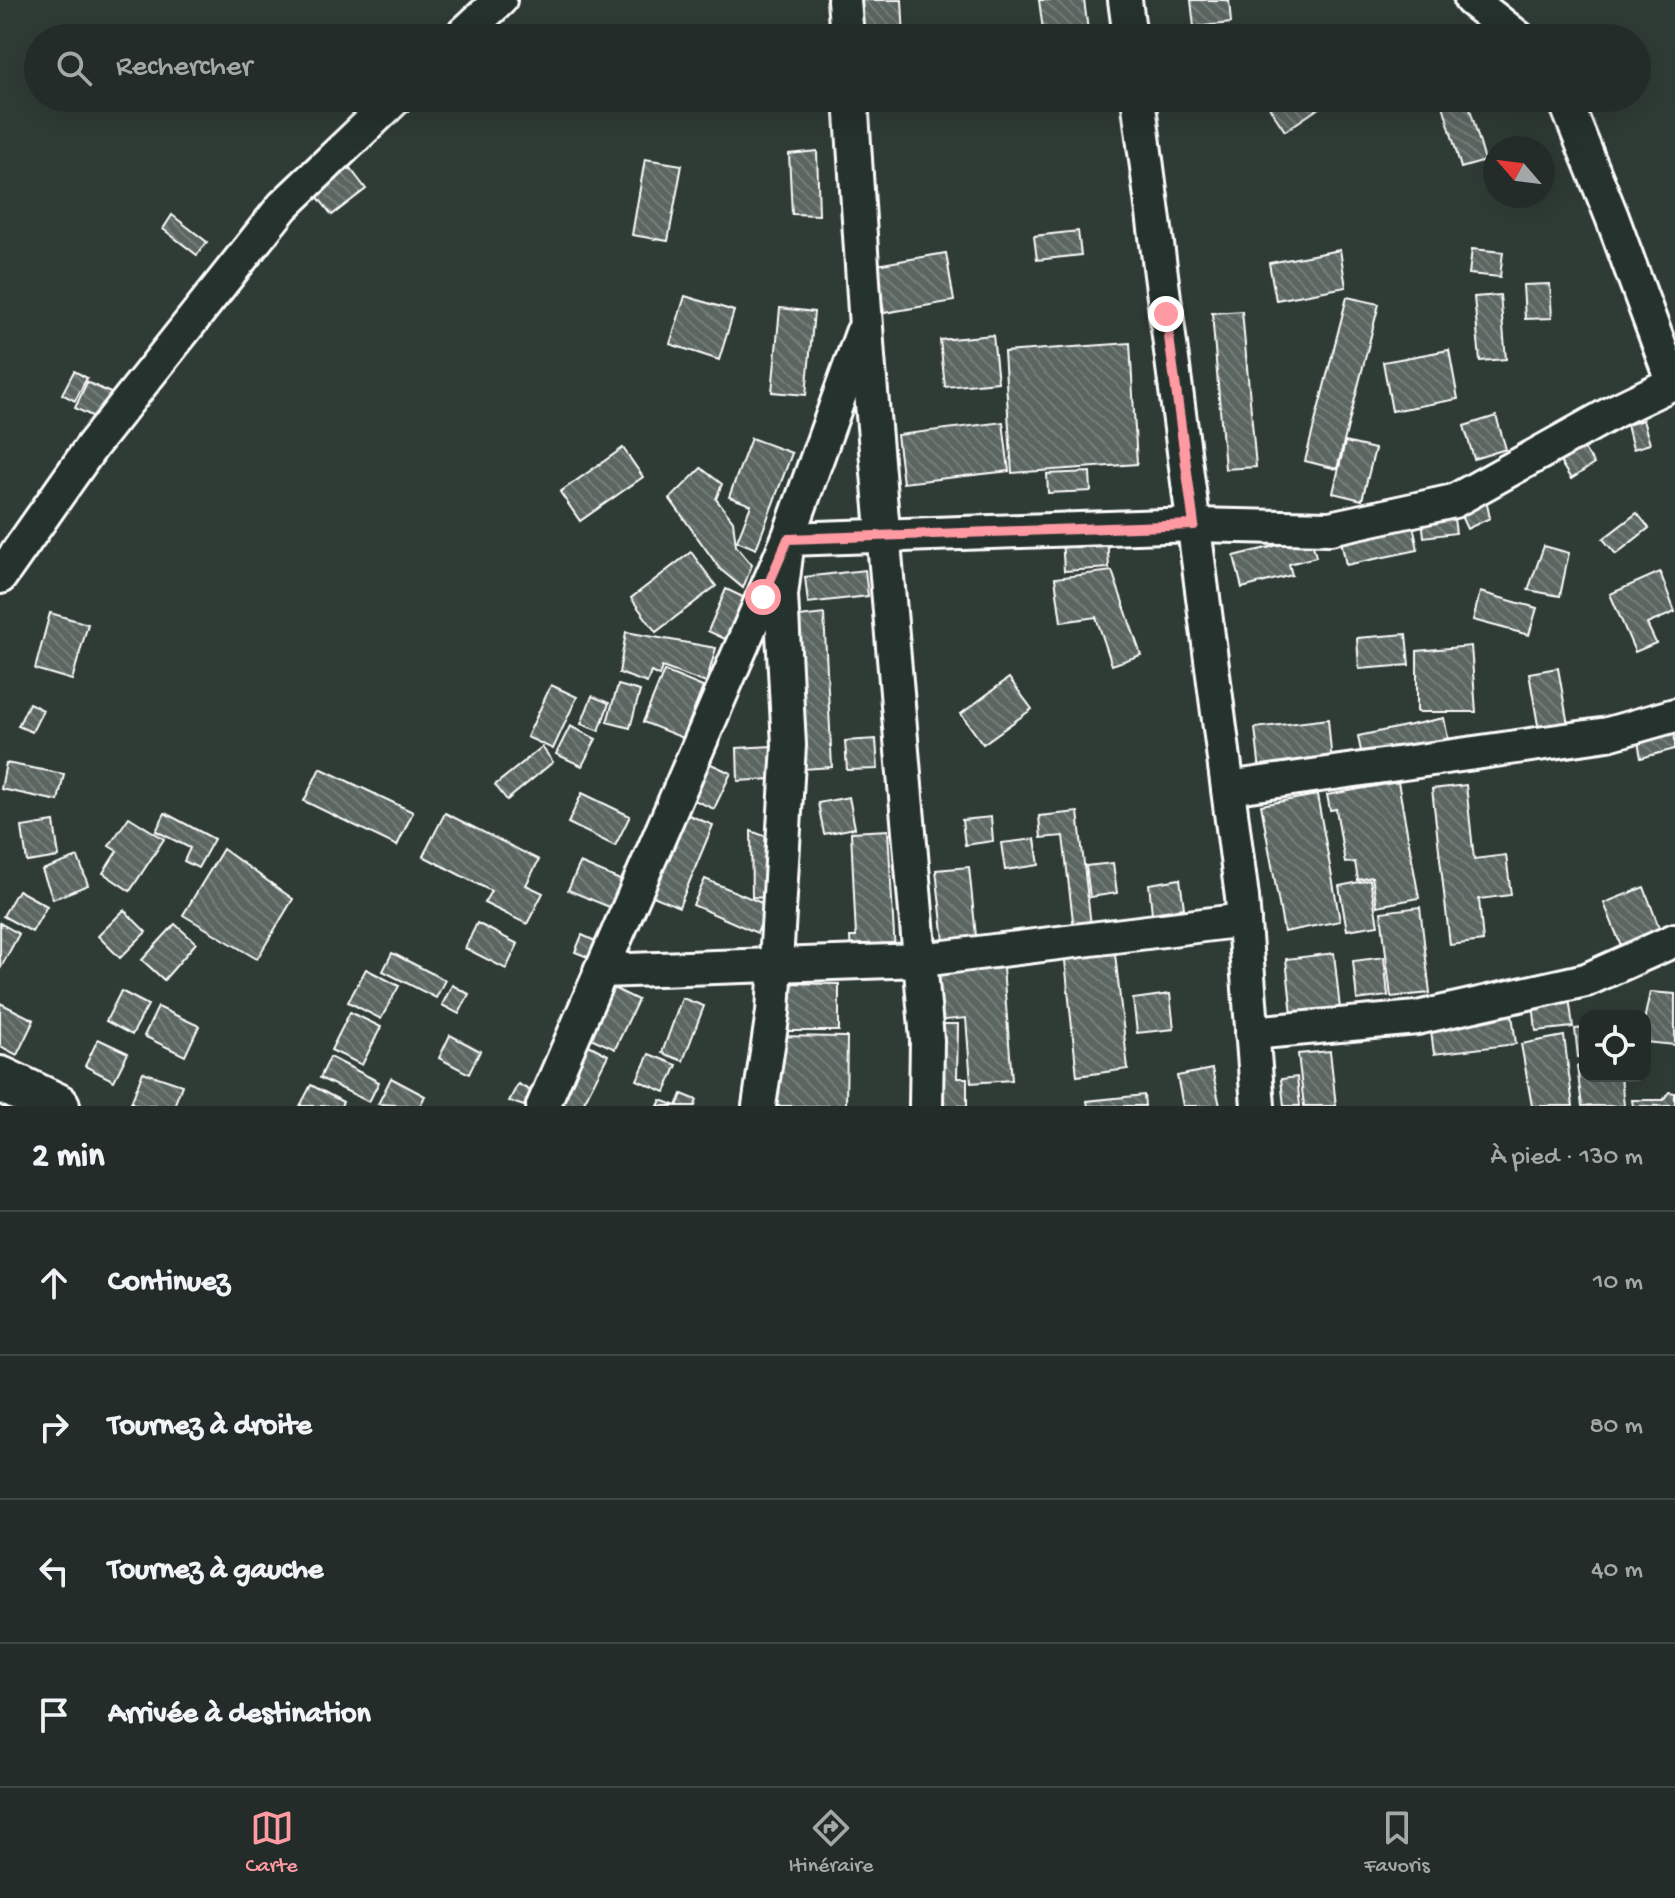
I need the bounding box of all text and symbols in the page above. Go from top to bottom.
search box [24,24,1651,112]
icon: search [52,46,96,90]
text: Rechercher [116,51,252,86]
north arrow [1483,136,1555,208]
route end [1148,296,1184,332]
route start [745,579,781,615]
map controls [1579,1010,1651,1082]
button: locate [1579,1010,1651,1082]
text: 2 min [32,1138,104,1178]
text: À pied · 130 m [1491,1143,1643,1174]
icon: ahead [32,1261,76,1305]
text: Continuez [108,1266,230,1301]
text: 10 m [1593,1268,1643,1299]
icon: right [32,1405,76,1449]
text: Tournez à droite [108,1410,312,1445]
text: 80 m [1589,1412,1643,1443]
icon: left [32,1549,76,1593]
text: Tournez à gauche [108,1554,323,1589]
text: 40 m [1591,1556,1643,1587]
icon: arrive [32,1693,76,1737]
text: Arrivée à destination [108,1698,371,1733]
tab: Carte [245,1806,298,1880]
tab: Itinéraire [789,1806,873,1880]
tab: Favoris [1364,1806,1430,1880]

